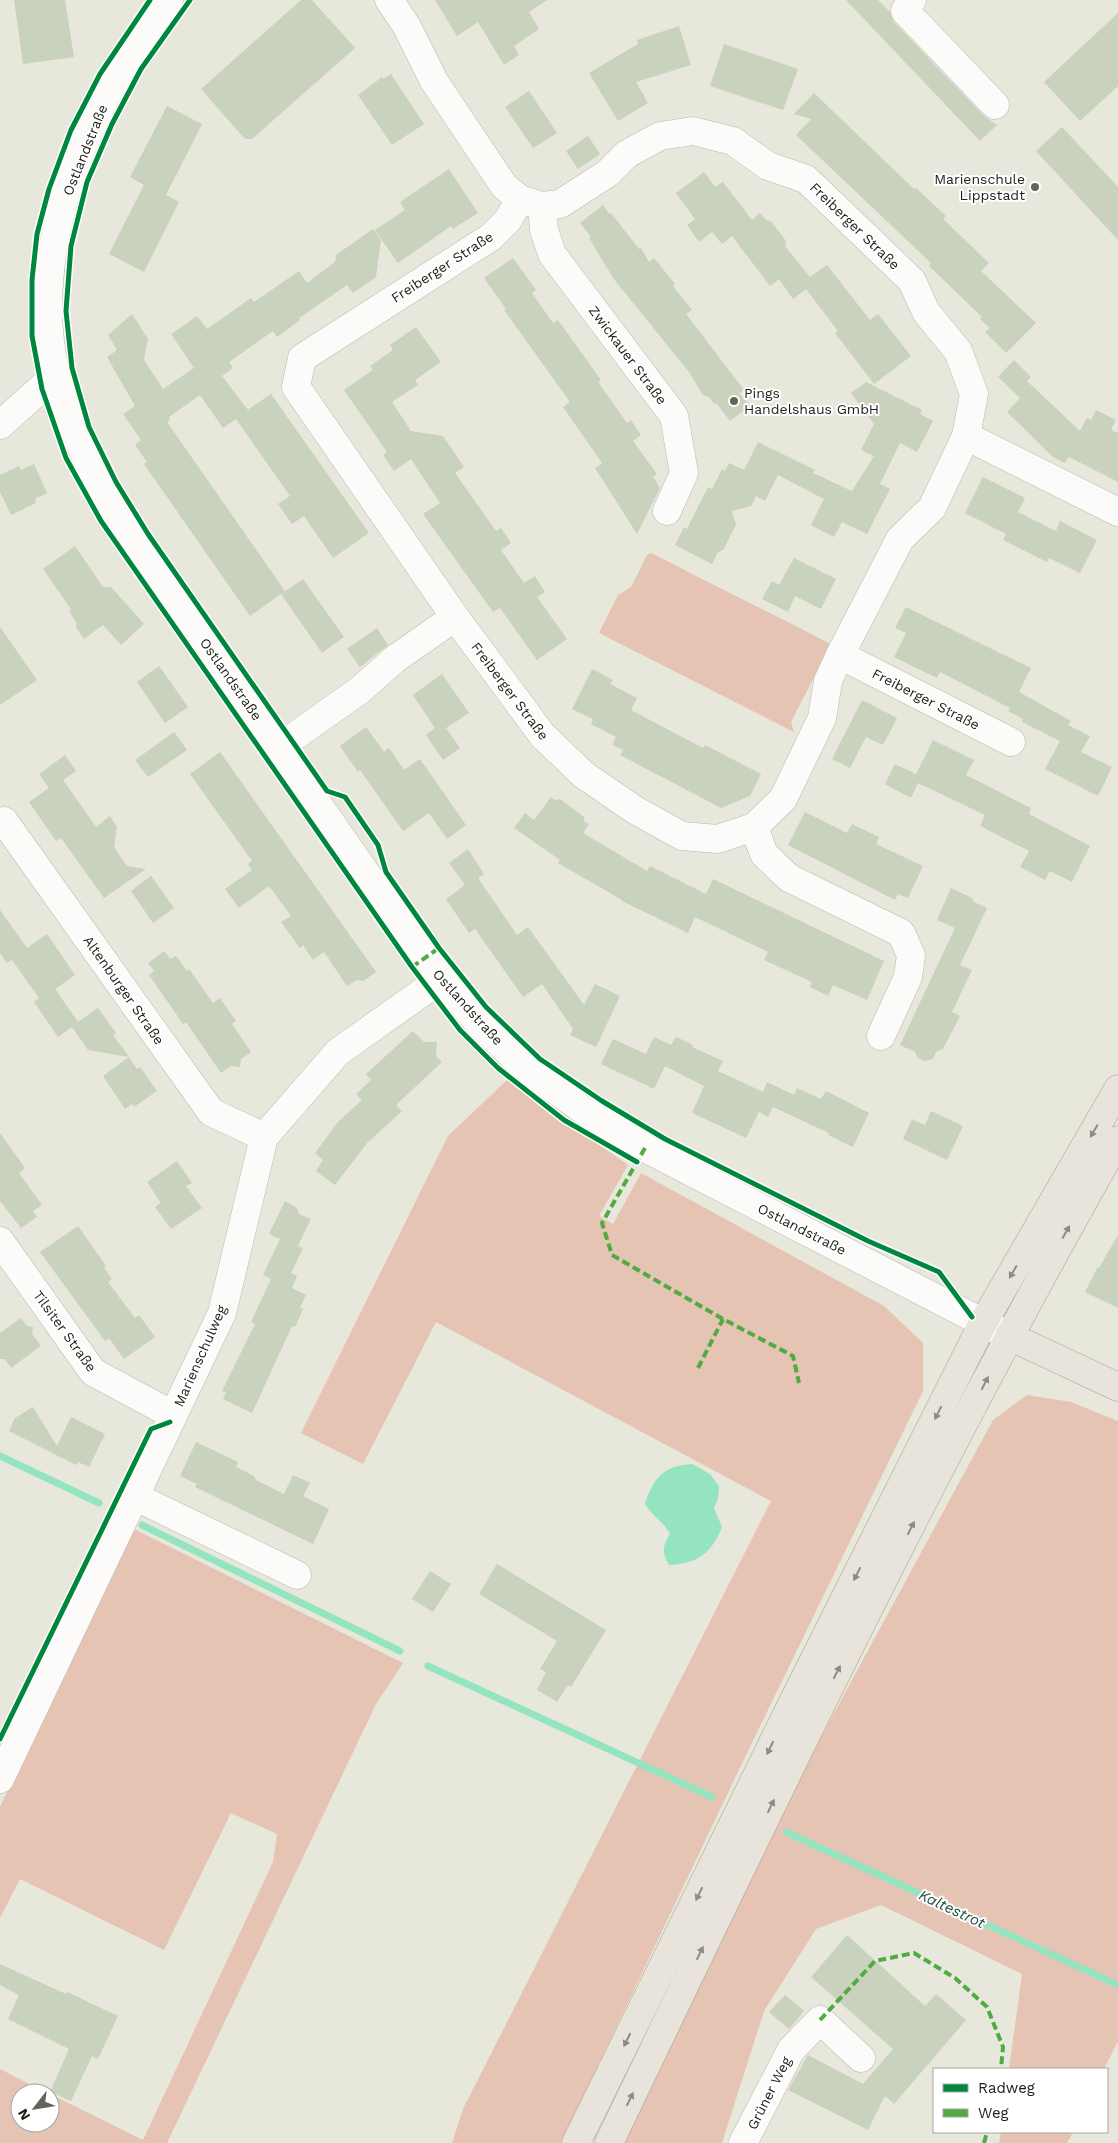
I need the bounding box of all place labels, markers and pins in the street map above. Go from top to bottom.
place label: Marienschule Lippstadt [934,171,1025,203]
marker: Marienschule Lippstadt [1029,181,1041,193]
place label: Pings Handelshaus GmbH [744,385,879,417]
marker: Pings Handelshaus GmbH [728,395,740,407]

